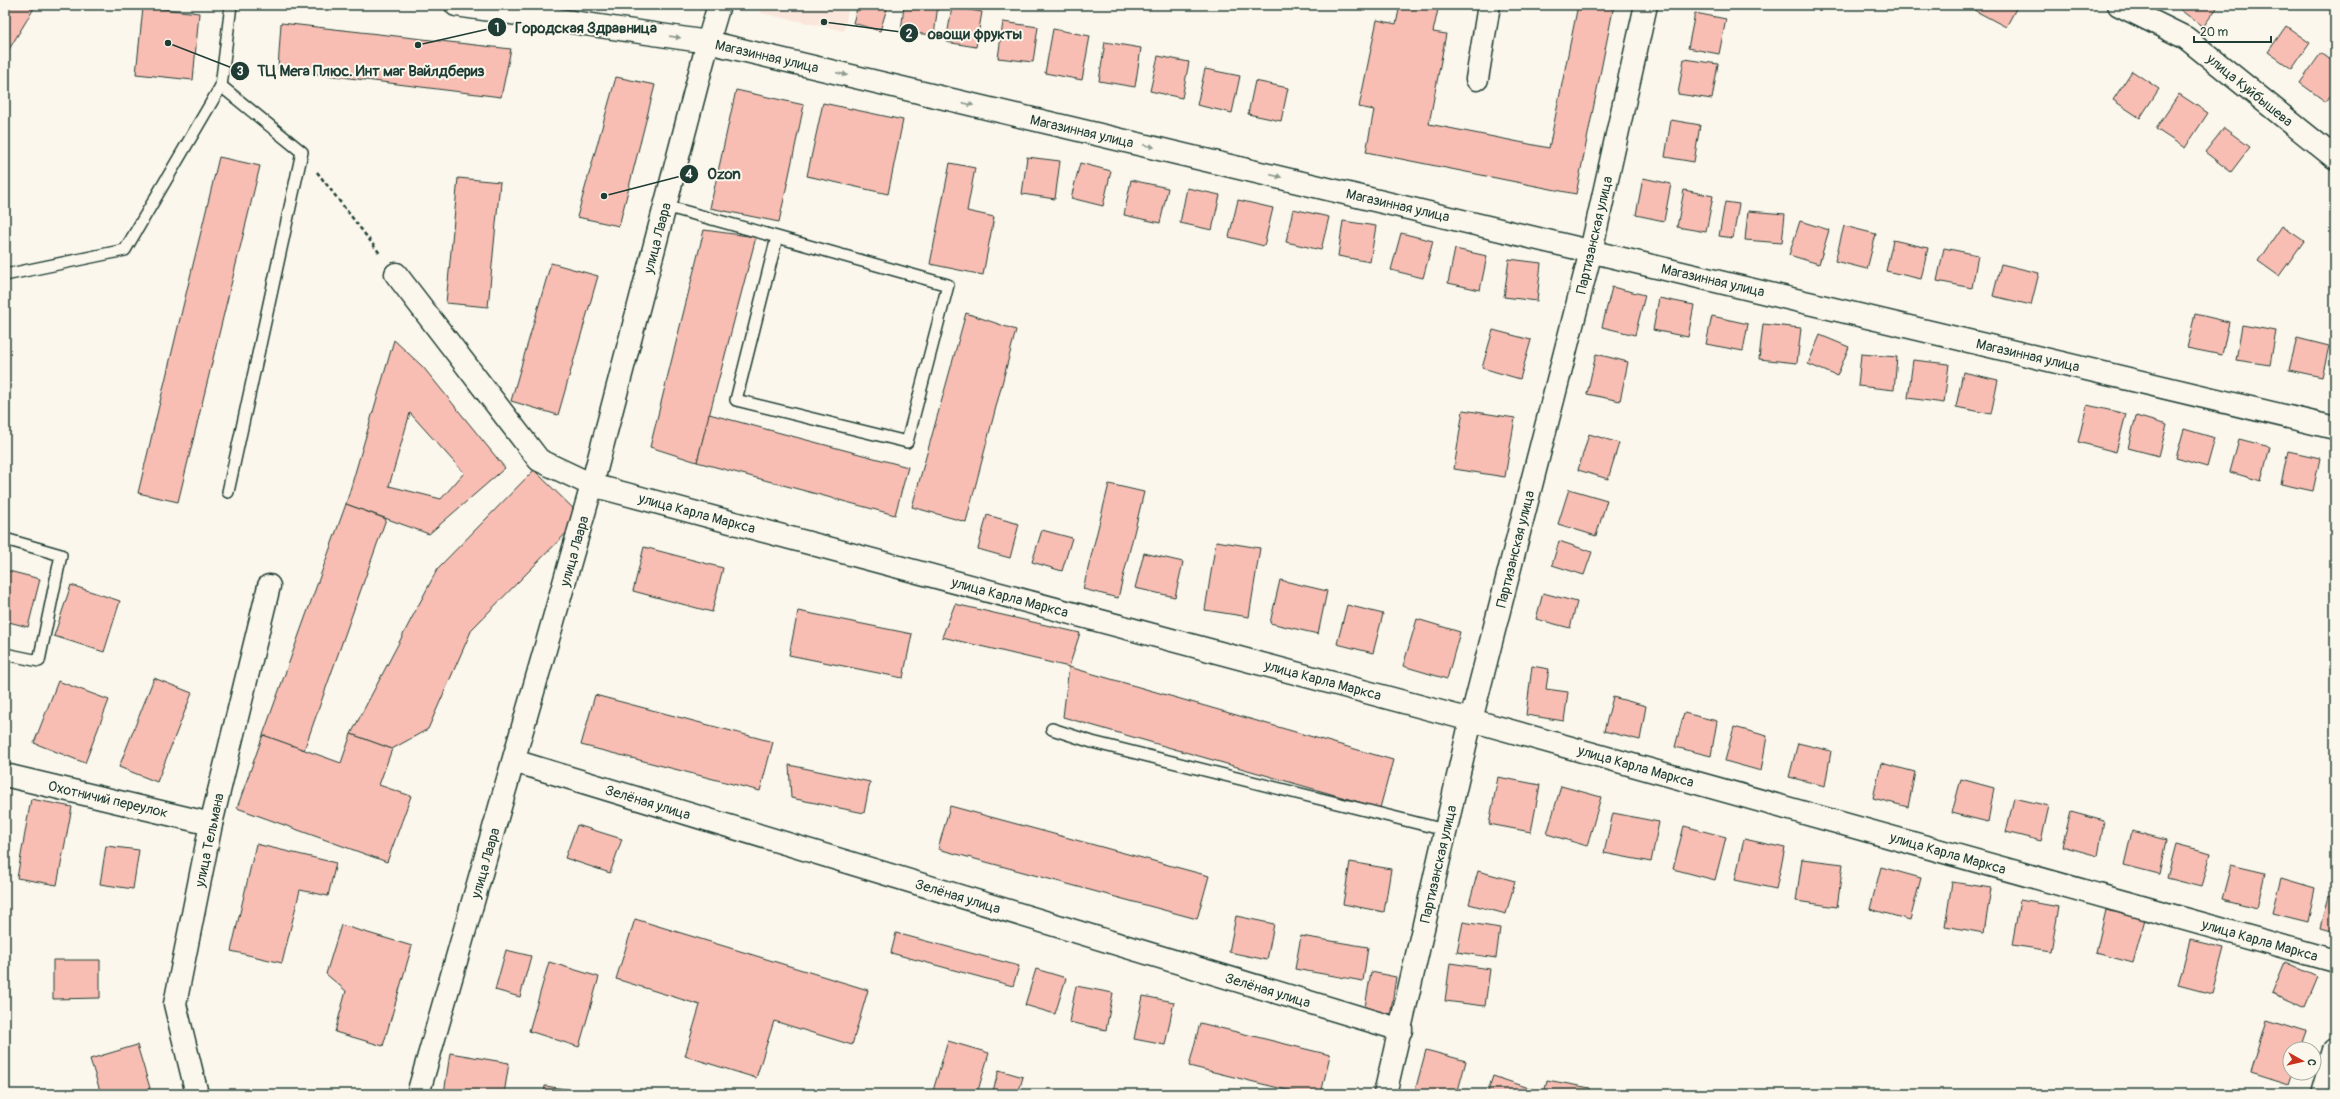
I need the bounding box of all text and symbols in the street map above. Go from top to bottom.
callout: Городская Здравница [487,14,665,41]
scale bar [2194,18,2271,44]
text: Городская Здравница [515,19,657,38]
callout: овощи фрукты [899,20,1030,47]
text: 1 [495,21,499,36]
text: овощи фрукты [927,25,1023,44]
text: 20 m [2200,25,2229,40]
text: 2 [906,27,913,42]
one-way arrow [669,34,681,40]
street label: Магазинная улица [713,36,820,77]
street label: улица Куйбышева [2202,50,2296,130]
callout: ТЦ Мега Плюс. Инт маг Вайлдбериз [230,58,493,85]
text: ТЦ Мега Плюс. Инт маг Вайлдбериз [256,62,485,81]
text: 3 [237,64,244,79]
one-way arrow [836,71,848,77]
one-way arrow [962,101,974,107]
street label: Магазинная улица [1028,111,1135,152]
one-way arrow [1143,144,1155,150]
callout: Ozon [679,161,749,188]
text: Ozon [707,165,741,184]
text: 4 [685,167,693,182]
one-way arrow [1270,174,1282,180]
street label: Партизанская улица [1573,175,1616,296]
street label: Магазинная улица [1344,185,1451,226]
street label: улица Лаара [640,201,675,276]
street label: Магазинная улица [1659,260,1766,301]
street label: Магазинная улица [1974,335,2081,376]
street label: улица Карла Маркса [636,489,757,537]
street label: Партизанская улица [1493,489,1538,610]
street label: улица Лаара [556,514,593,589]
street label: улица Карла Маркса [949,573,1070,621]
street label: улица Карла Маркса [1262,656,1383,704]
street label: улица Карла Маркса [1575,741,1696,791]
street label: Охотничий переулок [46,777,169,822]
street label: Зелёная улица [603,781,693,824]
street label: улица Тельмана [191,792,228,890]
street label: Партизанская улица [1417,804,1460,925]
street label: улица Лаара [467,826,504,901]
street label: улица Карла Маркса [1887,828,2008,878]
street label: Зелёная улица [913,875,1003,918]
street label: улица Карла Маркса [2199,915,2320,965]
street label: Зелёная улица [1223,969,1313,1012]
north arrow [2282,1041,2322,1081]
text: С [2304,1058,2318,1067]

